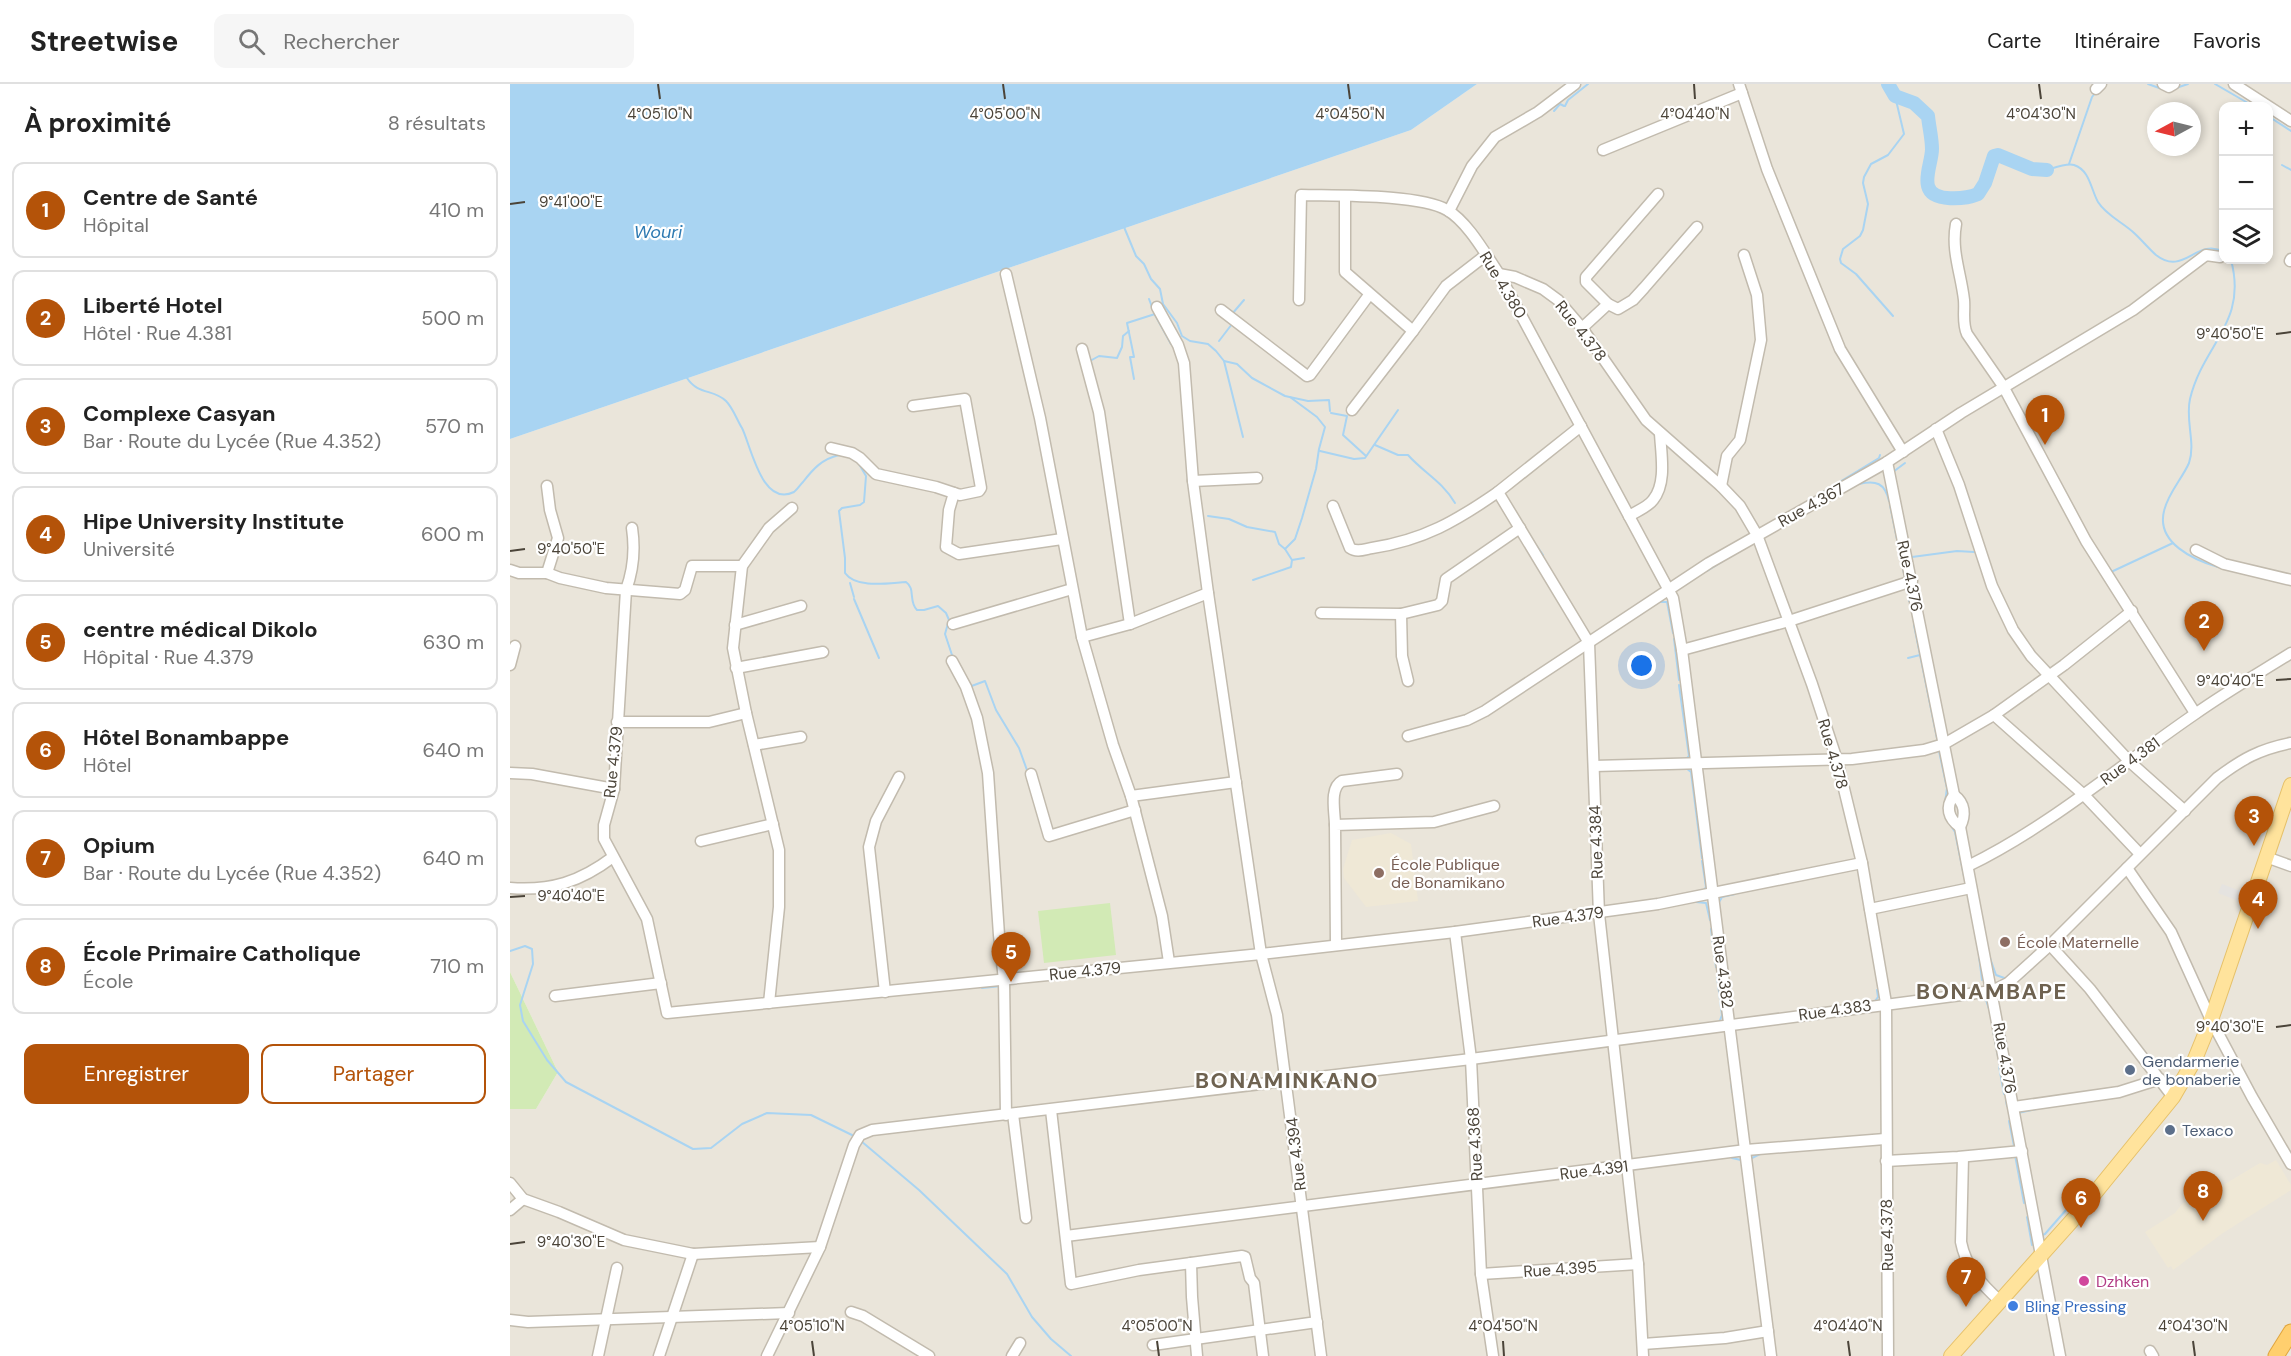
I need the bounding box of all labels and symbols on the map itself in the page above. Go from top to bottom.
north arrow [2147,102,2201,156]
text: 4°05'10"N [627,104,693,124]
text: 4°05'00"N [969,104,1041,124]
text: 4°04'50"N [1315,104,1385,124]
text: 4°04'40"N [1660,104,1730,124]
text: 4°04'30"N [2006,104,2076,124]
text: 9°41'00"E [539,192,603,212]
water label: Wouri [634,220,683,244]
street label: Rue 4.380 [1475,247,1531,323]
street label: Rue 4.378 [1551,296,1611,366]
text: 9°40'50"E [2196,324,2264,344]
pin: 1 [2026,396,2065,445]
street label: Rue 4.367 [1774,478,1848,532]
street label: Rue 4.376 [1892,538,1928,614]
text: 9°40'50"E [537,539,605,559]
pin: 2 [2184,602,2224,651]
your location [1627,651,1656,680]
text: 9°40'40"E [2196,671,2264,691]
street label: Rue 4.378 [1813,716,1853,792]
street label: Rue 4.379 [599,725,627,799]
street label: Rue 4.381 [2096,732,2164,790]
pin: 3 [2234,796,2274,846]
street label: Rue 4.384 [1584,804,1608,879]
place label: École Publique de Bonamikano [1391,854,1505,893]
marker: École Publique de Bonamikano [1372,866,1386,880]
pin: 4 [2238,880,2278,929]
text: 9°40'40"E [537,886,605,906]
street label: Rue 4.379 [1531,902,1605,932]
pin: 5 [992,932,1030,982]
place label: École Maternelle [2017,932,2139,953]
street label: Rue 4.382 [1708,934,1738,1010]
marker: École Maternelle [1998,935,2012,949]
street label: Rue 4.379 [1048,957,1122,985]
district label: BONAMBAPE [1916,977,2068,1006]
street label: Rue 4.383 [1797,994,1873,1026]
text: 9°40'30"E [2196,1017,2264,1037]
street label: Rue 4.376 [1988,1021,2022,1095]
place label: Gendarmerie de bonaberie [2142,1051,2241,1090]
marker: Gendarmerie de bonaberie [2123,1063,2137,1077]
district label: BONAMINKANO [1195,1066,1379,1095]
street label: Rue 4.368 [1463,1106,1487,1182]
street label: Rue 4.394 [1281,1116,1311,1192]
place label: Texaco [2182,1120,2234,1141]
marker: Texaco [2163,1123,2177,1137]
street label: Rue 4.391 [1559,1155,1629,1185]
pin: 8 [2184,1172,2222,1221]
pin: 6 [2062,1178,2100,1228]
street label: Rue 4.378 [1876,1199,1898,1271]
text: 9°40'30"E [537,1232,605,1252]
street label: Rue 4.395 [1523,1256,1597,1282]
pin: 7 [1946,1258,1986,1307]
place label: Dzhken [2096,1271,2149,1292]
marker: Dzhken [2077,1274,2091,1288]
place label: Bling Pressing [2025,1296,2126,1317]
marker: Bling Pressing [2006,1299,2020,1313]
text: 4°05'10"N [779,1316,845,1336]
text: 4°05'00"N [1121,1316,1193,1336]
text: 4°04'50"N [1468,1316,1538,1336]
text: 4°04'40"N [1813,1316,1883,1336]
text: 4°04'30"N [2158,1316,2228,1336]

